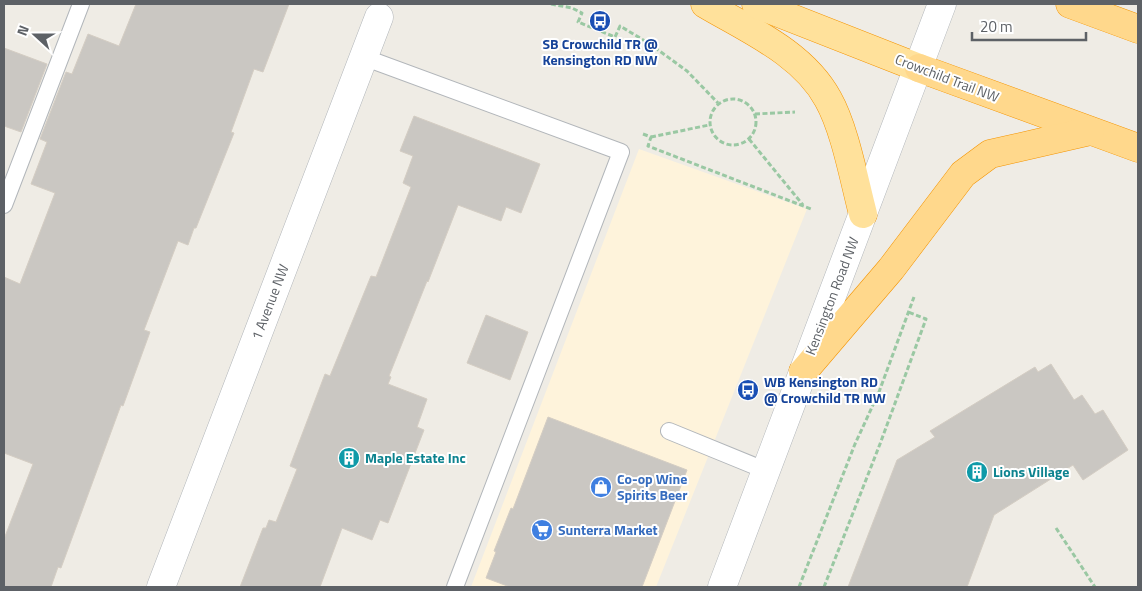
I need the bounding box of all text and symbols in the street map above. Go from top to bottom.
bus stop icon: SB Crowchild TR @ Kensington RD NW [588,9,612,33]
north arrow [10,10,60,60]
scale bar [972,10,1086,42]
text: 20 m [980,15,1013,38]
text: N [11,22,34,38]
place label: SB Crowchild TR @ Kensington RD NW [542,33,658,70]
street label: Crowchild Trail NW [892,48,1002,107]
street label: Kensington Road NW [799,234,864,358]
street label: 1 Avenue NW [245,261,294,343]
place label: WB Kensington RD @ Crowchild TR NW [764,371,886,408]
bus stop icon: WB Kensington RD @ Crowchild TR NW [736,378,760,402]
building icon: Maple Estate Inc [337,446,361,470]
place label: Maple Estate Inc [365,447,466,468]
building icon: Lions Village [965,460,989,484]
place label: Lions Village [993,461,1069,482]
place label: Co-op Wine Spirits Beer [617,468,687,505]
shop icon: Co-op Wine Spirits Beer [589,475,613,499]
supermarket icon: Sunterra Market [530,518,554,542]
place label: Sunterra Market [558,519,658,540]

